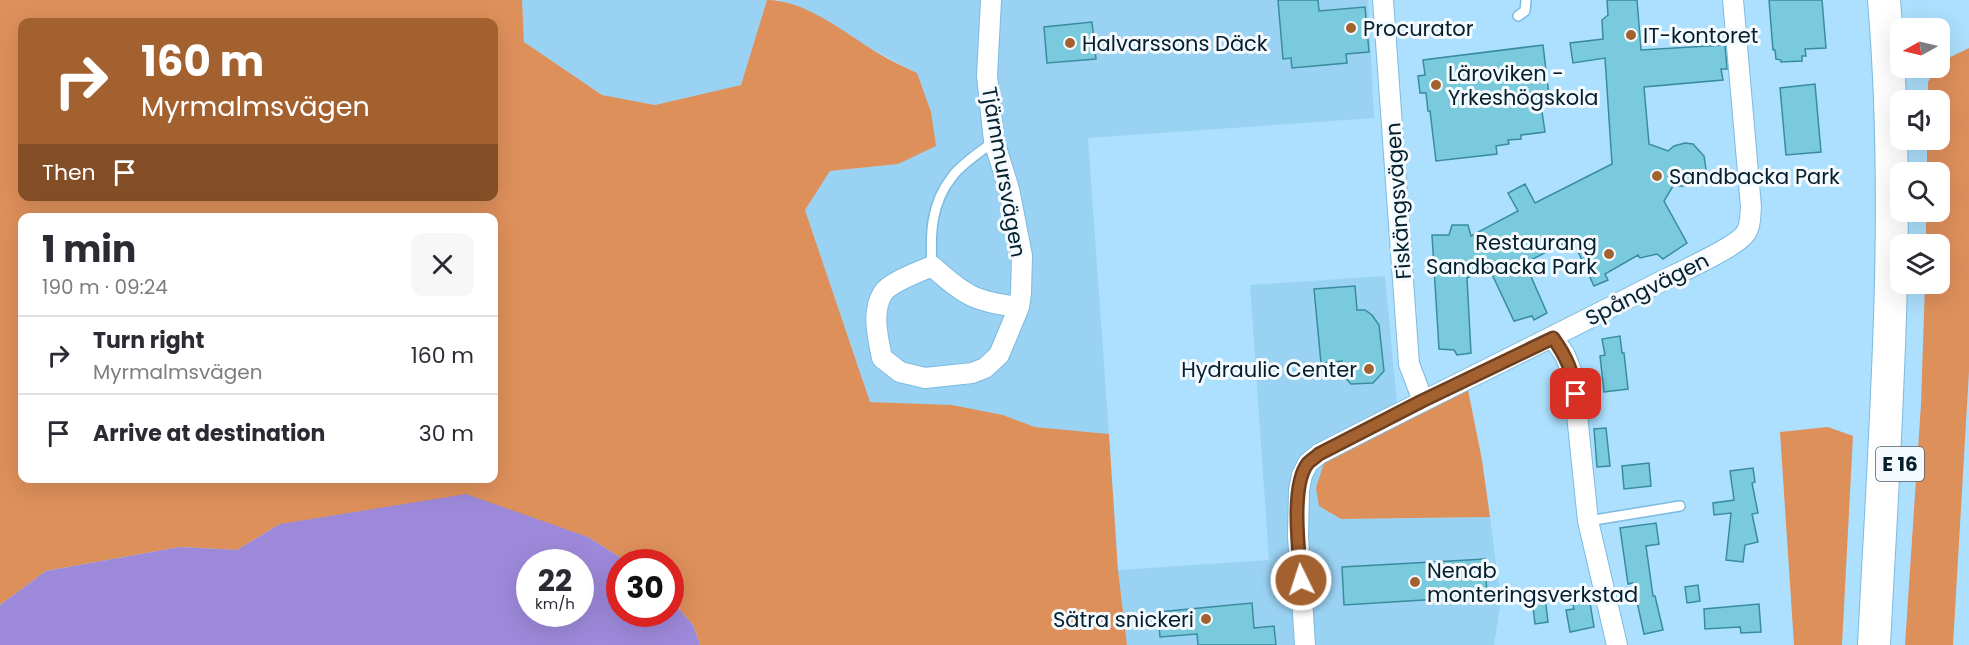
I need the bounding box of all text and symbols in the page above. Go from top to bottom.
place label: Procurator [1363,14,1474,43]
north arrow [1890,18,1950,78]
map controls [1890,18,1950,294]
marker: Procurator [1344,21,1358,35]
place label: IT-kontoret [1643,21,1758,50]
marker: IT-kontoret [1624,28,1638,42]
place label: Halvarssons Däck [1082,29,1268,58]
text: 160 m [141,32,264,91]
marker: Halvarssons Däck [1063,36,1077,50]
icon: right [42,42,120,120]
place label: Läroviken - Yrkeshögskola [1448,59,1599,112]
marker: Läroviken - Yrkeshögskola [1429,78,1443,92]
street label: Tjärnmursvägen [975,85,1033,259]
text: Myrmalmsvägen [141,88,370,125]
button: sound [1890,90,1950,150]
street label: Fiskängsvägen [1378,122,1418,280]
icon: arrive [108,156,141,189]
text: Then [42,157,96,188]
place label: Sandbacka Park [1669,162,1840,191]
button: search [1890,162,1950,222]
marker: Sandbacka Park [1650,169,1664,183]
text: 1 min [42,224,136,275]
place label: Restaurang Sandbacka Park [1426,228,1597,281]
button: close [411,233,474,296]
button: layers [1890,234,1950,294]
street label: Spångvägen [1580,245,1714,333]
marker: Restaurang Sandbacka Park [1602,247,1616,261]
text: 190 m · 09:24 [42,273,168,301]
text: Turn right [93,325,204,356]
icon: right [42,339,75,372]
text: 160 m [411,340,474,371]
place label: Hydraulic Center [1181,355,1357,384]
text: Myrmalmsvägen [93,358,262,386]
marker: Hydraulic Center [1362,362,1376,376]
pin [1550,368,1601,419]
icon: arrive [1559,377,1592,410]
icon: arrive [42,417,75,450]
text: Arrive at destination [93,418,325,449]
text: 30 m [419,418,474,449]
road number: E 16 [1876,447,1924,481]
position arrow [1269,548,1333,612]
speed limit sign: 30 [606,549,684,627]
place label: Nenab monteringsverkstad [1427,556,1638,609]
text: 22 [538,559,572,602]
marker: Nenab monteringsverkstad [1408,575,1422,589]
text: km/h [535,593,575,614]
place label: Sätra snickeri [1053,605,1194,634]
marker: Sätra snickeri [1199,612,1213,626]

